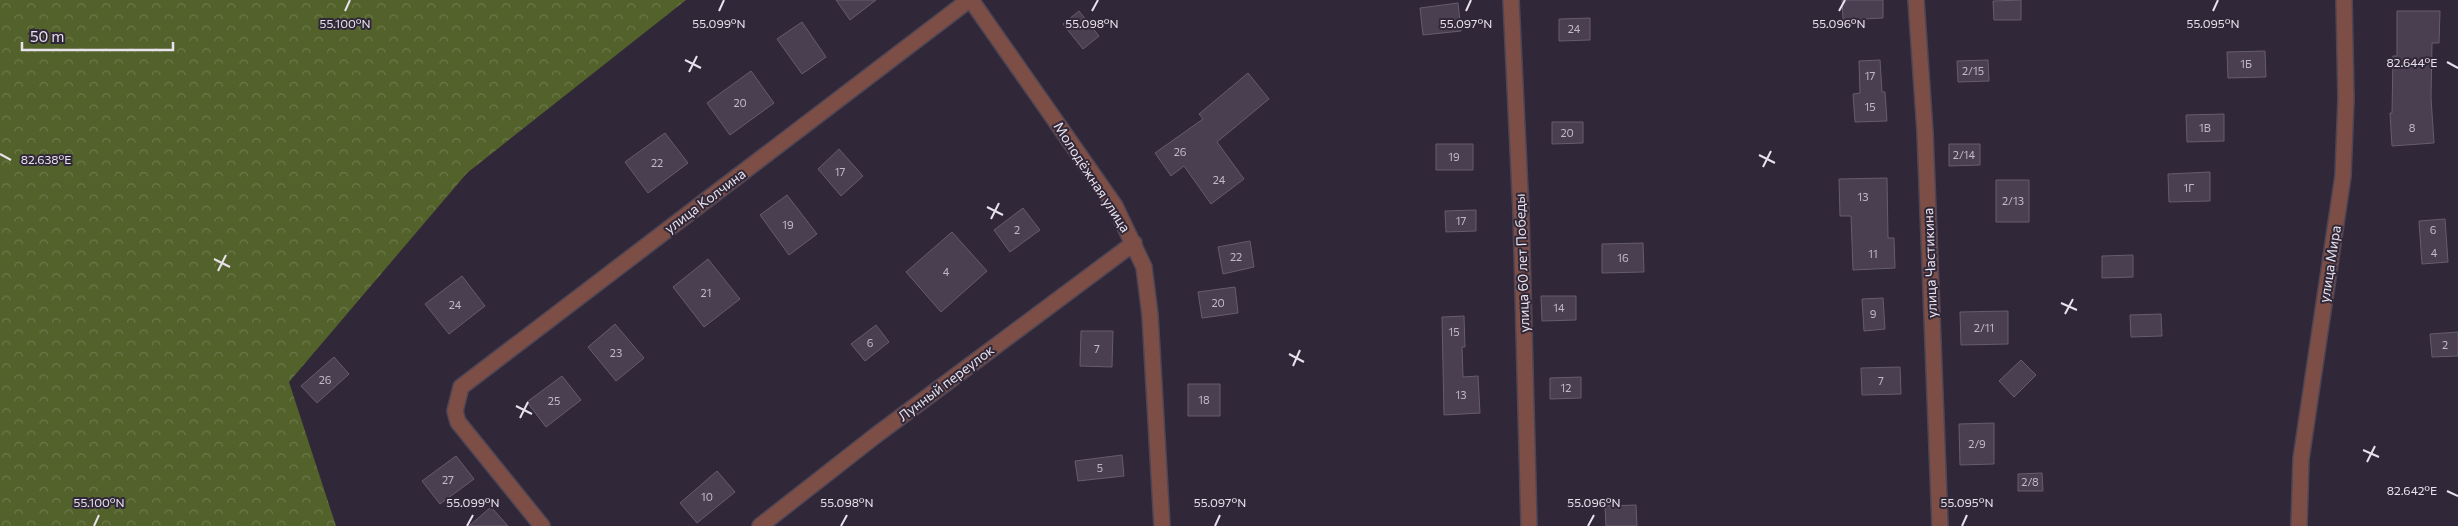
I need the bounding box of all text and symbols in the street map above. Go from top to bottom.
text: 55.100°N [320,16,370,30]
text: 55.099°N [692,16,746,30]
text: 55.098°N [1065,16,1119,30]
text: 55.097°N [1440,16,1492,30]
text: 55.096°N [1812,16,1866,30]
text: 55.095°N [2187,16,2239,30]
scale bar [22,20,174,52]
house number: 24 [1568,22,1581,35]
text: 50 m [30,27,64,45]
text: 82.644°E [2387,55,2437,69]
house number: 1Б [2240,57,2252,70]
house number: 2/15 [1962,64,1984,77]
house number: 17 [1865,69,1875,82]
house number: 20 [733,96,747,109]
house number: 15 [1864,100,1876,113]
street label: Молодёжная улица [1050,118,1134,235]
house number: 1В [2199,121,2211,134]
house number: 8 [2409,121,2416,134]
house number: 20 [1560,126,1574,139]
house number: 26 [1174,145,1187,158]
house number: 2/14 [1953,148,1976,161]
house number: 19 [1448,150,1460,163]
text: 82.638°E [21,152,71,166]
house number: 22 [651,156,663,169]
street label: улица Колчина [661,165,749,237]
house number: 17 [835,165,845,178]
house number: 24 [1213,173,1226,186]
house number: 1Г [2184,181,2194,194]
house number: 13 [1858,190,1868,203]
street label: улица 60 лет Победы [1511,193,1532,333]
house number: 2/13 [2002,194,2024,207]
street label: улица Частикина [1919,208,1940,318]
house number: 17 [1456,214,1466,227]
house number: 19 [782,218,794,231]
house number: 2 [1014,223,1020,236]
house number: 6 [2430,223,2437,236]
street label: улица Мира [2315,224,2344,304]
house number: 4 [2431,246,2438,259]
house number: 11 [1868,247,1878,260]
house number: 22 [1230,250,1242,263]
house number: 16 [1617,251,1629,264]
house number: 4 [943,265,950,278]
house number: 21 [701,286,711,299]
house number: 20 [1211,296,1225,309]
house number: 24 [449,298,462,311]
house number: 14 [1553,301,1565,314]
house number: 9 [1870,307,1877,320]
house number: 2/11 [1974,321,1994,334]
house number: 15 [1448,325,1460,338]
house number: 6 [867,336,874,349]
house number: 2 [2442,338,2448,351]
street label: Лунный переулок [894,341,998,424]
house number: 7 [1094,342,1100,355]
house number: 23 [610,346,622,359]
house number: 26 [319,373,332,386]
house number: 7 [1878,374,1884,387]
house number: 12 [1561,381,1571,394]
house number: 13 [1456,388,1466,401]
house number: 18 [1198,393,1210,406]
house number: 25 [548,394,560,407]
house number: 2/9 [1968,437,1986,450]
house number: 5 [1097,461,1103,474]
house number: 27 [442,473,454,486]
house number: 2/8 [2021,475,2039,488]
text: 82.642°E [2387,483,2437,497]
house number: 10 [701,490,713,503]
text: 55.100°N [74,495,124,509]
text: 55.099°N [446,495,500,509]
text: 55.098°N [820,495,874,509]
text: 55.097°N [1194,495,1246,509]
text: 55.096°N [1567,495,1621,509]
text: 55.095°N [1941,495,1993,509]

